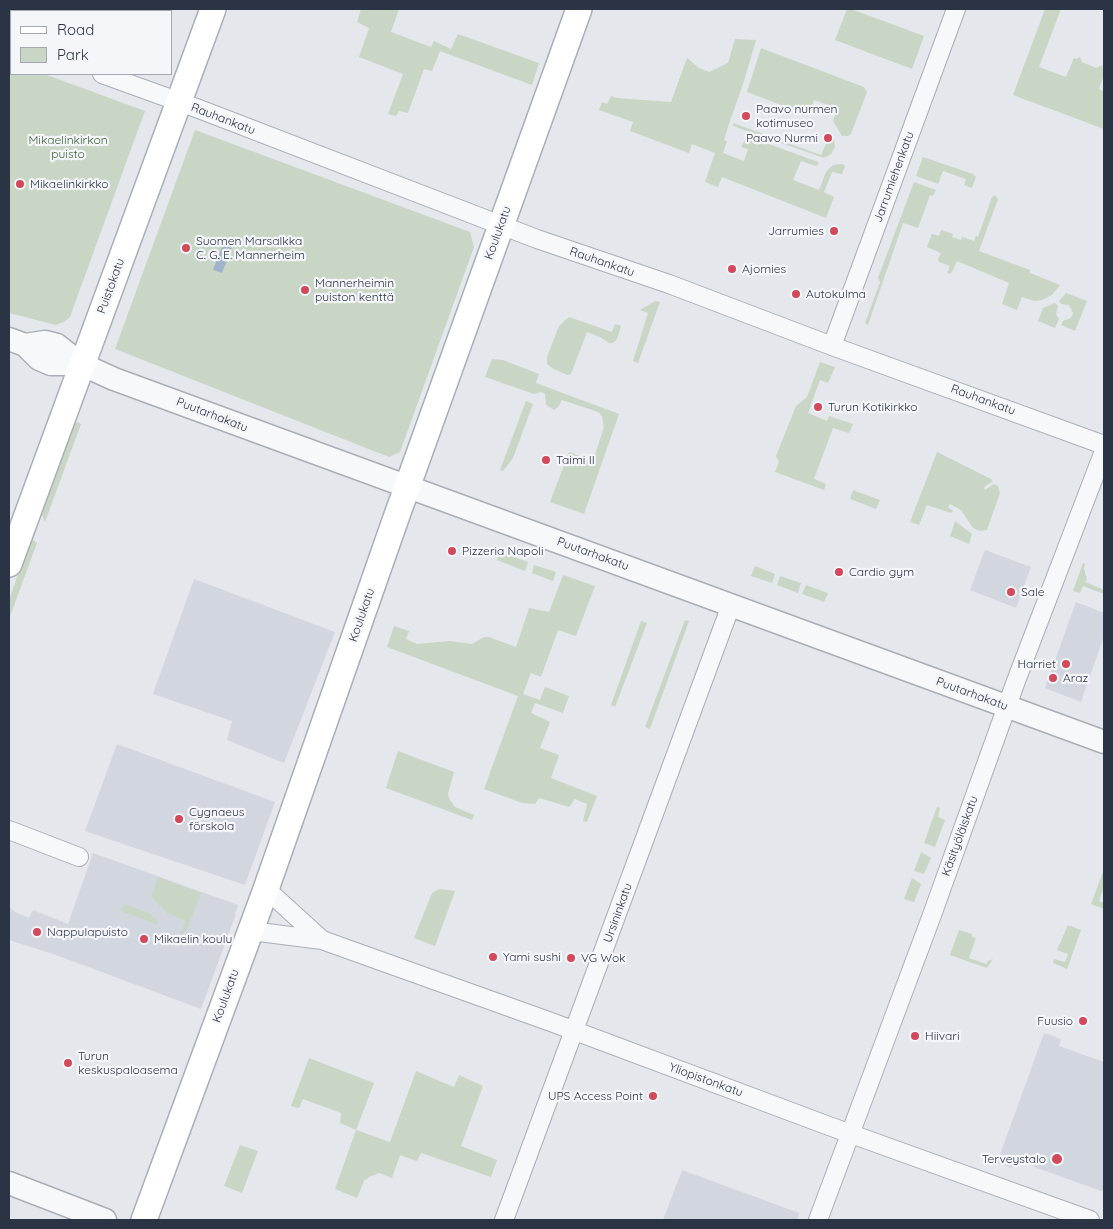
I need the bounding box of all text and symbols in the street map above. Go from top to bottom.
legend [10,10,172,75]
text: Road [57,20,94,39]
text: Park [57,45,89,64]
street label: Rauhankatu [189,100,257,138]
place label: Paavo nurmen kotimuseo [756,102,837,130]
marker: Paavo nurmen kotimuseo [740,110,752,122]
street label: Jarrumiehenkatu [871,130,917,224]
place label: Paavo Nurmi [746,131,818,145]
marker: Paavo Nurmi [822,132,834,144]
park label: Mikaelinkirkon puisto [28,133,108,161]
place label: Mikaelinkirkko [30,177,109,191]
marker: Mikaelinkirkko [14,178,26,190]
street label: Koulukatu [482,204,514,262]
place label: Jarrumies [768,224,824,238]
marker: Jarrumies [828,225,840,237]
place label: Suomen Marsalkka C. G. E. Mannerheim [196,234,305,262]
marker: Suomen Marsalkka C. G. E. Mannerheim [180,242,192,254]
street label: Rauhankatu [568,244,636,280]
street label: Puistokatu [94,256,128,316]
place label: Ajomies [742,262,786,276]
marker: Ajomies [726,263,738,275]
place label: Mannerheimin puiston kenttä [315,276,394,304]
marker: Mannerheimin puiston kenttä [299,284,311,296]
place label: Autokulma [806,287,866,301]
marker: Autokulma [790,288,802,300]
street label: Rauhankatu [949,382,1017,418]
street label: Puutarhakatu [174,395,250,435]
place label: Turun Kotikirkko [828,400,917,414]
marker: Turun Kotikirkko [812,401,824,413]
place label: Taimi II [556,453,595,467]
marker: Taimi II [540,454,552,466]
street label: Puutarhakatu [555,534,631,574]
place label: Pizzeria Napoli [462,544,543,558]
marker: Pizzeria Napoli [446,545,458,557]
place label: Cardio gym [849,565,914,579]
marker: Cardio gym [833,566,845,578]
place label: Sale [1021,585,1044,599]
street label: Koulukatu [346,586,378,644]
marker: Sale [1005,586,1017,598]
place label: Harriet [1017,657,1056,671]
marker: Harriet [1060,658,1072,670]
place label: Araz [1063,671,1088,685]
marker: Araz [1047,672,1059,684]
street label: Puutarhakatu [934,674,1010,714]
street label: Käsityöläiskatu [939,794,981,878]
place label: Cygnaeus förskola [189,805,244,833]
marker: Cygnaeus förskola [173,813,185,825]
street label: Ursininkatu [601,881,635,945]
place label: Nappulapuisto [47,925,128,939]
marker: Nappulapuisto [31,926,43,938]
place label: Mikaelin koulu [154,932,232,946]
marker: Mikaelin koulu [138,933,150,945]
place label: Yami sushi [503,950,561,964]
marker: Yami sushi [487,951,499,963]
place label: VG Wok [581,951,626,965]
marker: VG Wok [565,952,577,964]
street label: Koulukatu [210,967,242,1025]
place label: Fuusio [1037,1014,1073,1028]
marker: Fuusio [1077,1015,1089,1027]
place label: Hiivari [925,1029,960,1043]
marker: Hiivari [909,1030,921,1042]
place label: Turun keskuspaloasema [78,1049,178,1077]
marker: Turun keskuspaloasema [62,1057,74,1069]
street label: Yliopistonkatu [667,1060,745,1100]
place label: UPS Access Point [548,1089,643,1103]
marker: UPS Access Point [647,1090,659,1102]
place label: Terveystalo [982,1152,1046,1166]
marker: Terveystalo [1050,1152,1064,1166]

